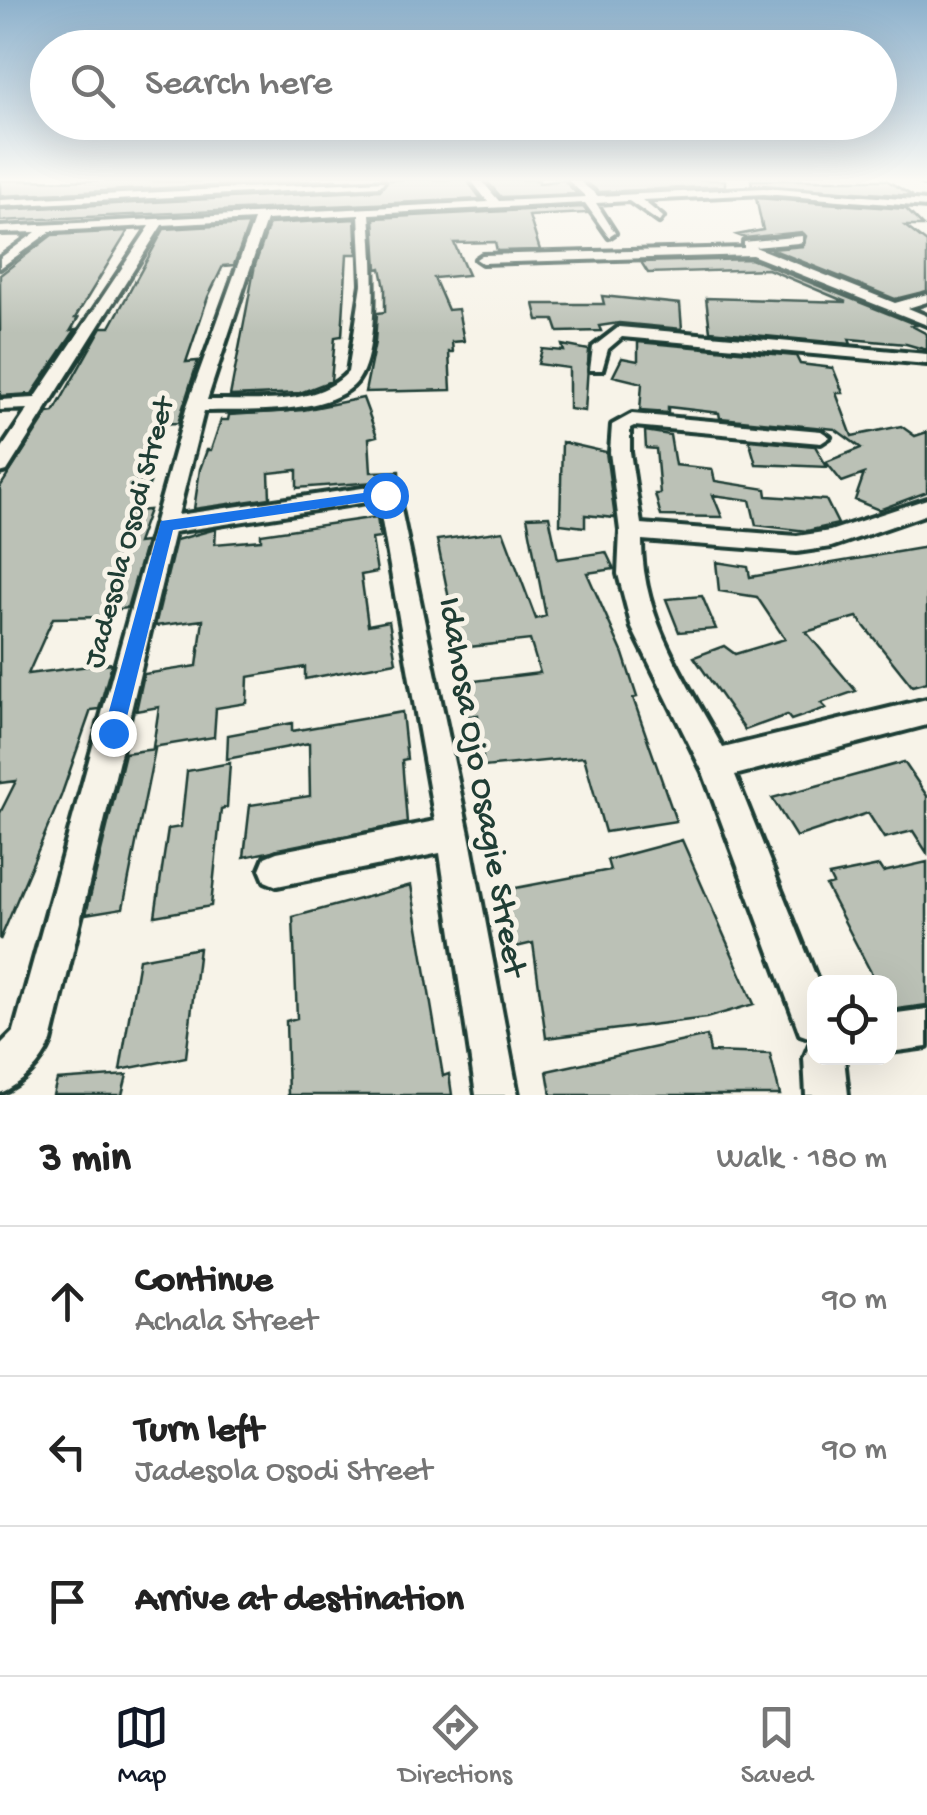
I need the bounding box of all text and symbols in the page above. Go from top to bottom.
search box [30,30,897,140]
icon: search [65,58,120,113]
text: Search here [145,63,332,107]
street label: Jadesola Osodi Street [78,391,185,672]
route start [363,473,409,519]
street label: Idahosa Ojo Osagie Street [426,594,534,982]
route end [91,711,137,757]
map controls [807,975,897,1065]
button: locate [807,975,897,1065]
text: 3 min [40,1136,131,1185]
text: Walk · 180 m [717,1141,887,1179]
text: Continue [135,1260,273,1304]
icon: ahead [40,1274,95,1329]
text: 90 m [823,1282,887,1320]
text: Achala Street [135,1304,317,1342]
text: Turn left [135,1410,263,1454]
icon: left [40,1424,95,1479]
text: 90 m [823,1432,887,1470]
text: Jadesola Osodi Street [135,1454,432,1492]
icon: arrive [40,1574,95,1629]
text: Arrive at destination [135,1579,464,1623]
tab: Map [114,1700,169,1793]
tab: Directions [398,1700,512,1793]
tab: Saved [741,1700,813,1793]

